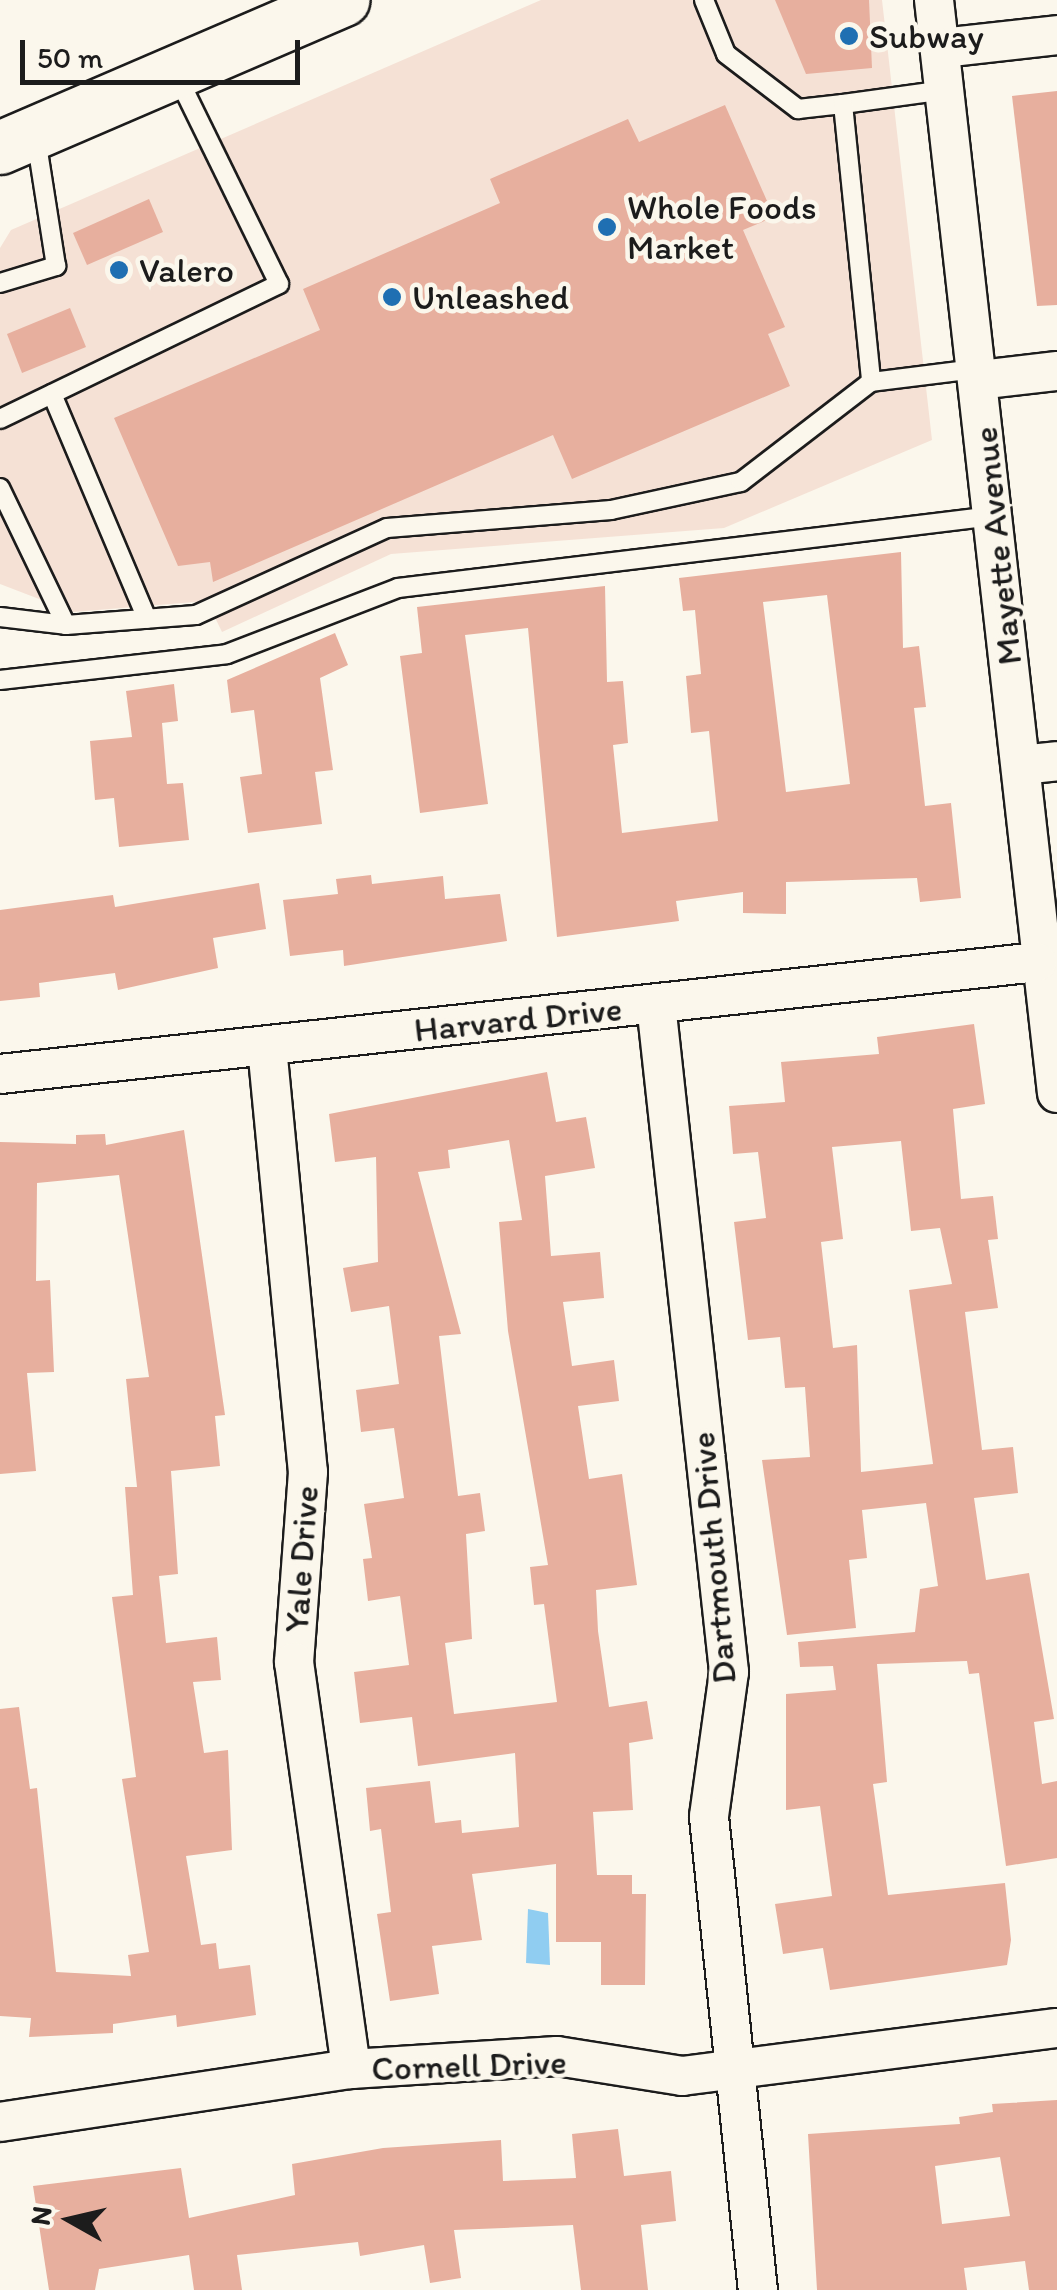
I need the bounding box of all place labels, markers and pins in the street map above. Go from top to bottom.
place label: Subway [869,15,984,57]
marker: Subway [838,25,860,47]
place label: Whole Foods Market [627,186,816,268]
marker: Whole Foods Market [596,216,618,238]
place label: Valero [139,249,234,291]
marker: Valero [108,259,130,281]
place label: Unleashed [412,276,569,318]
marker: Unleashed [381,286,403,308]

